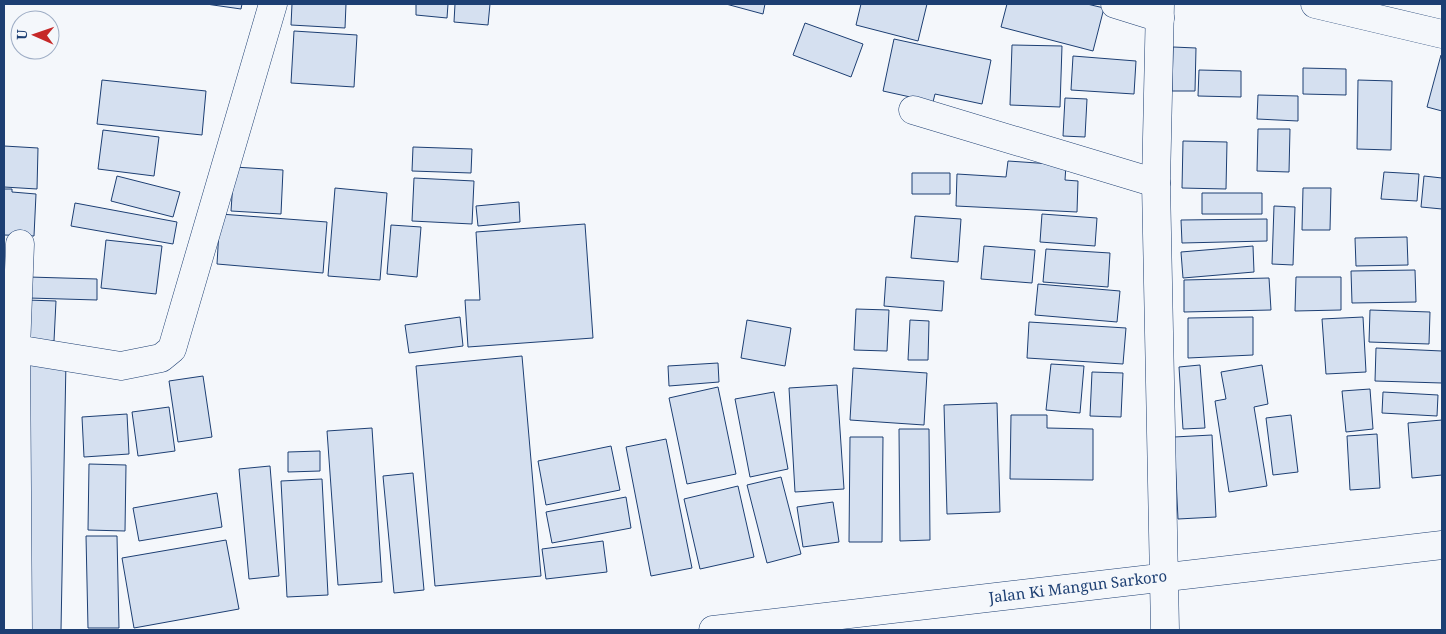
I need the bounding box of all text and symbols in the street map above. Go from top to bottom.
north arrow [10,10,60,60]
text: U [12,28,31,40]
street label: Jalan Ki Mangun Sarkoro [987,565,1168,607]

